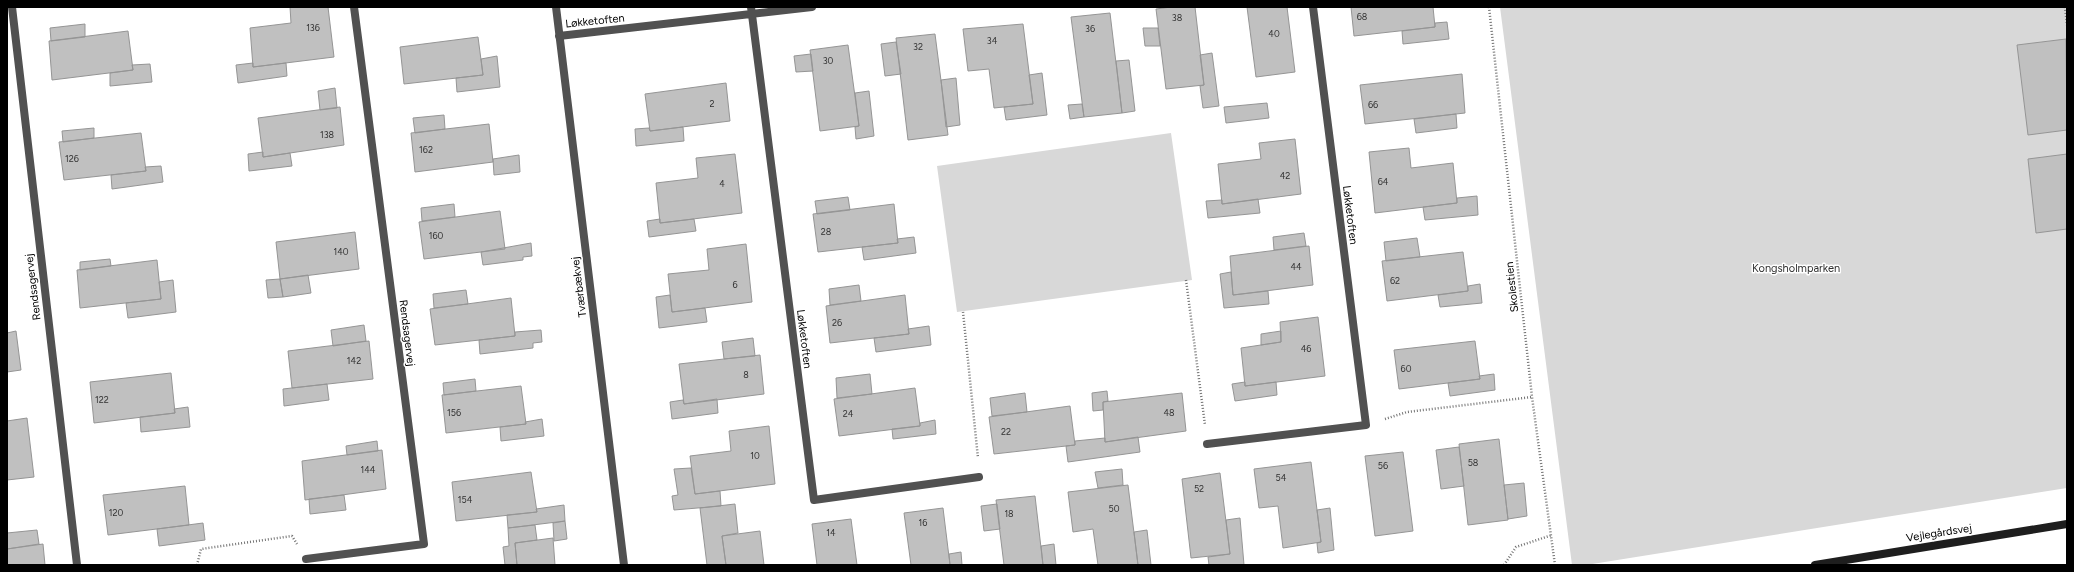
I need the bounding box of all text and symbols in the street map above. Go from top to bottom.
street label: Løkketoften [565,11,625,31]
house number: 68 [1357,11,1368,22]
house number: 38 [1172,12,1183,23]
house number: 136 [306,22,320,33]
house number: 36 [1085,23,1095,34]
house number: 40 [1268,28,1280,39]
house number: 34 [987,35,998,46]
house number: 32 [913,41,923,52]
house number: 30 [823,55,834,66]
house number: 2 [709,98,715,109]
house number: 66 [1368,99,1378,110]
house number: 138 [320,129,335,140]
house number: 162 [419,144,433,155]
house number: 126 [65,153,79,164]
house number: 42 [1280,170,1290,181]
house number: 64 [1378,176,1389,187]
house number: 4 [719,178,725,189]
street label: Løkketoften [1340,185,1360,245]
house number: 28 [821,226,832,237]
house number: 160 [429,230,444,241]
house number: 140 [333,246,349,257]
street label: Rendsagervej [22,253,44,321]
street label: Tværbækvej [569,256,589,318]
house number: 44 [1290,261,1302,272]
street label: Skolestien [1503,261,1521,313]
park label: Kongsholmparken [1752,262,1840,275]
house number: 62 [1390,275,1400,286]
house number: 6 [732,279,738,290]
street label: Rendsagervej [396,299,418,367]
street label: Løkketoften [794,309,814,369]
house number: 26 [832,317,842,328]
house number: 46 [1301,343,1311,354]
house number: 142 [347,355,361,366]
house number: 60 [1401,363,1412,374]
house number: 8 [743,369,749,380]
house number: 122 [95,394,109,405]
house number: 156 [447,407,461,418]
house number: 48 [1163,407,1175,418]
house number: 24 [843,408,854,419]
house number: 22 [1001,426,1011,437]
house number: 10 [750,450,760,461]
house number: 58 [1468,457,1479,468]
house number: 56 [1378,460,1388,471]
house number: 144 [361,464,376,475]
house number: 54 [1276,472,1287,483]
house number: 52 [1194,483,1204,494]
house number: 154 [458,494,473,505]
house number: 50 [1109,503,1120,514]
house number: 120 [109,507,123,518]
house number: 18 [1004,508,1014,519]
house number: 16 [919,517,927,528]
street label: Vejlegårdsvej [1905,521,1973,545]
house number: 14 [826,527,836,538]

